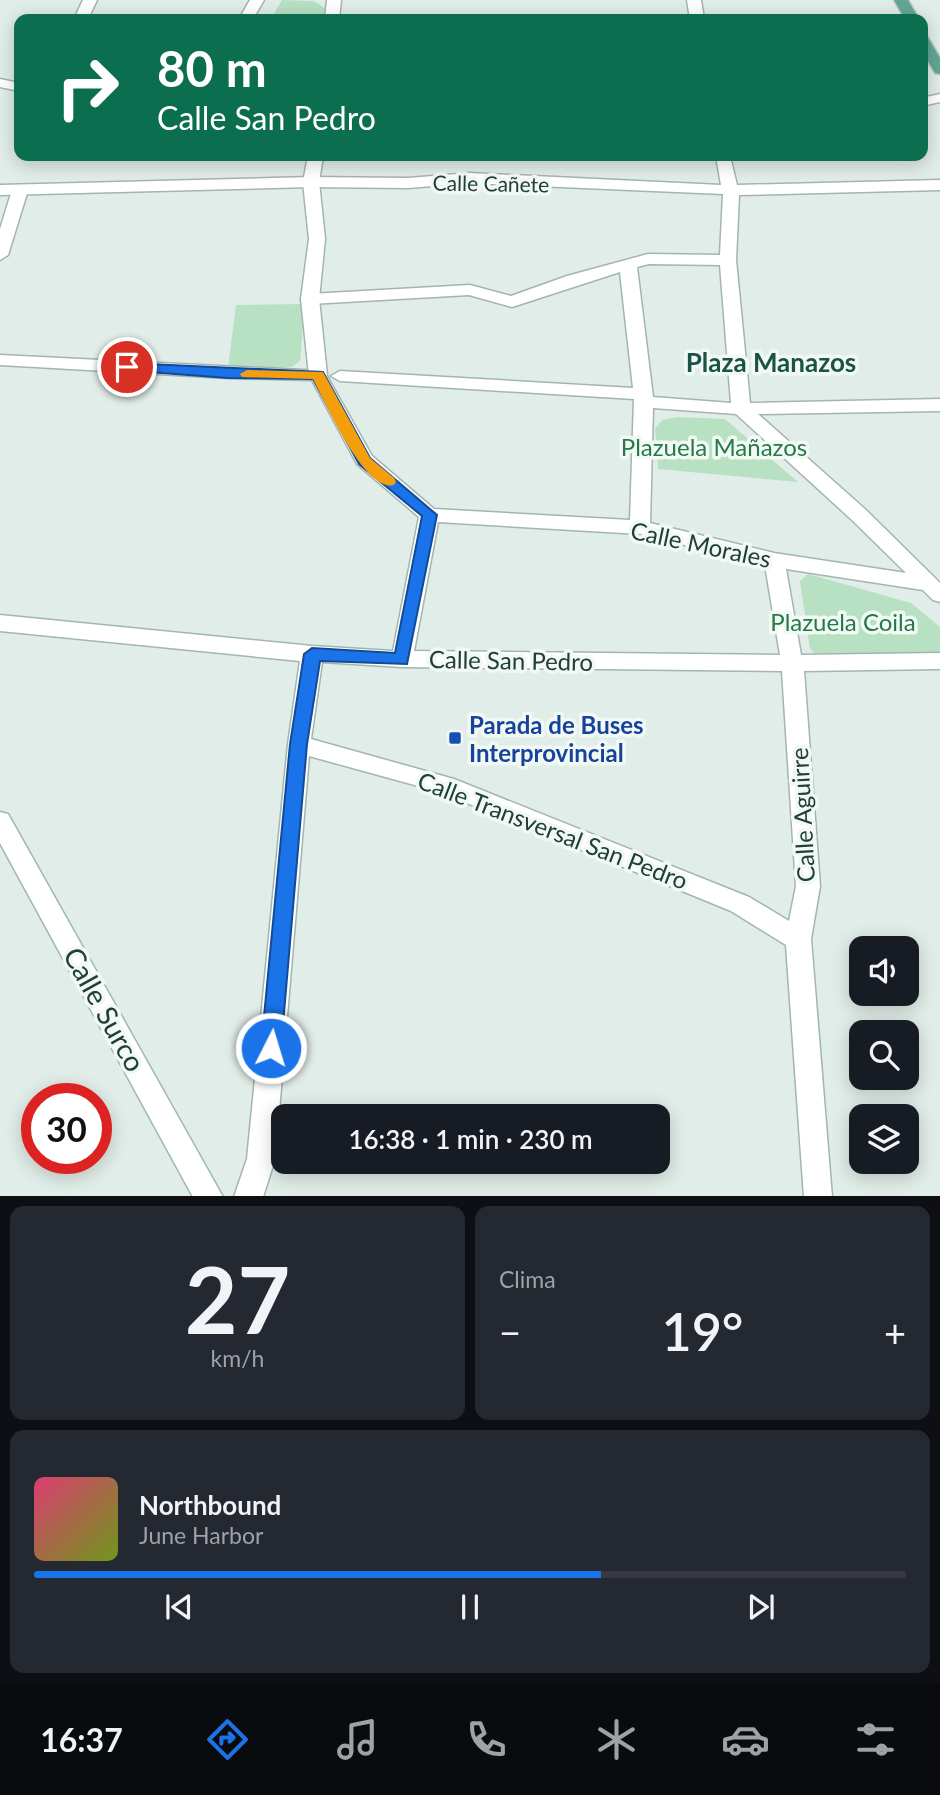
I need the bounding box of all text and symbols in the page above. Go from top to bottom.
text: 80 m [157,39,267,97]
icon: right [42,42,133,133]
text: Calle San Pedro [157,98,376,137]
street label: Calle Cañete [432,169,550,197]
pin [97,337,157,397]
district label: Plaza Manazos [686,346,856,378]
icon: arrive [108,348,146,386]
park label: Plazuela Mañazos [621,432,807,461]
street label: Calle Morales [628,515,774,573]
park label: Plazuela Coila [770,607,916,636]
street label: Calle San Pedro [429,644,593,676]
place label: Parada de Buses Interprovincial [469,710,644,767]
marker: Parada de Buses Interprovincial [447,730,463,746]
street label: Calle Aguirre [784,747,820,883]
street label: Calle Transversal San Pedro [414,765,692,895]
map controls [849,936,919,1174]
button: sound [849,936,919,1006]
street label: Calle Surco [57,941,153,1077]
position arrow [234,1011,308,1085]
button: search [849,1020,919,1090]
speed limit sign: 30 [21,1083,112,1174]
button: layers [849,1104,919,1174]
text: 16:38 · 1 min · 230 m [348,1123,593,1155]
text: 27 [185,1244,290,1353]
text: Clima [499,1265,556,1293]
text: 19° [662,1300,743,1362]
text: − [499,1309,521,1355]
text: + [884,1309,906,1355]
text: km/h [211,1344,264,1372]
text: Northbound [139,1489,281,1521]
text: June Harbor [139,1521,263,1549]
icon: previous [160,1588,198,1626]
icon: pause [451,1588,489,1626]
icon: next [742,1588,780,1626]
icon: directions [203,1715,252,1764]
icon: music [333,1715,382,1764]
icon: phone [462,1715,511,1764]
icon: climate [592,1715,641,1764]
icon: car [721,1715,770,1764]
icon: filters [851,1715,900,1764]
text: 16:37 [40,1720,123,1759]

